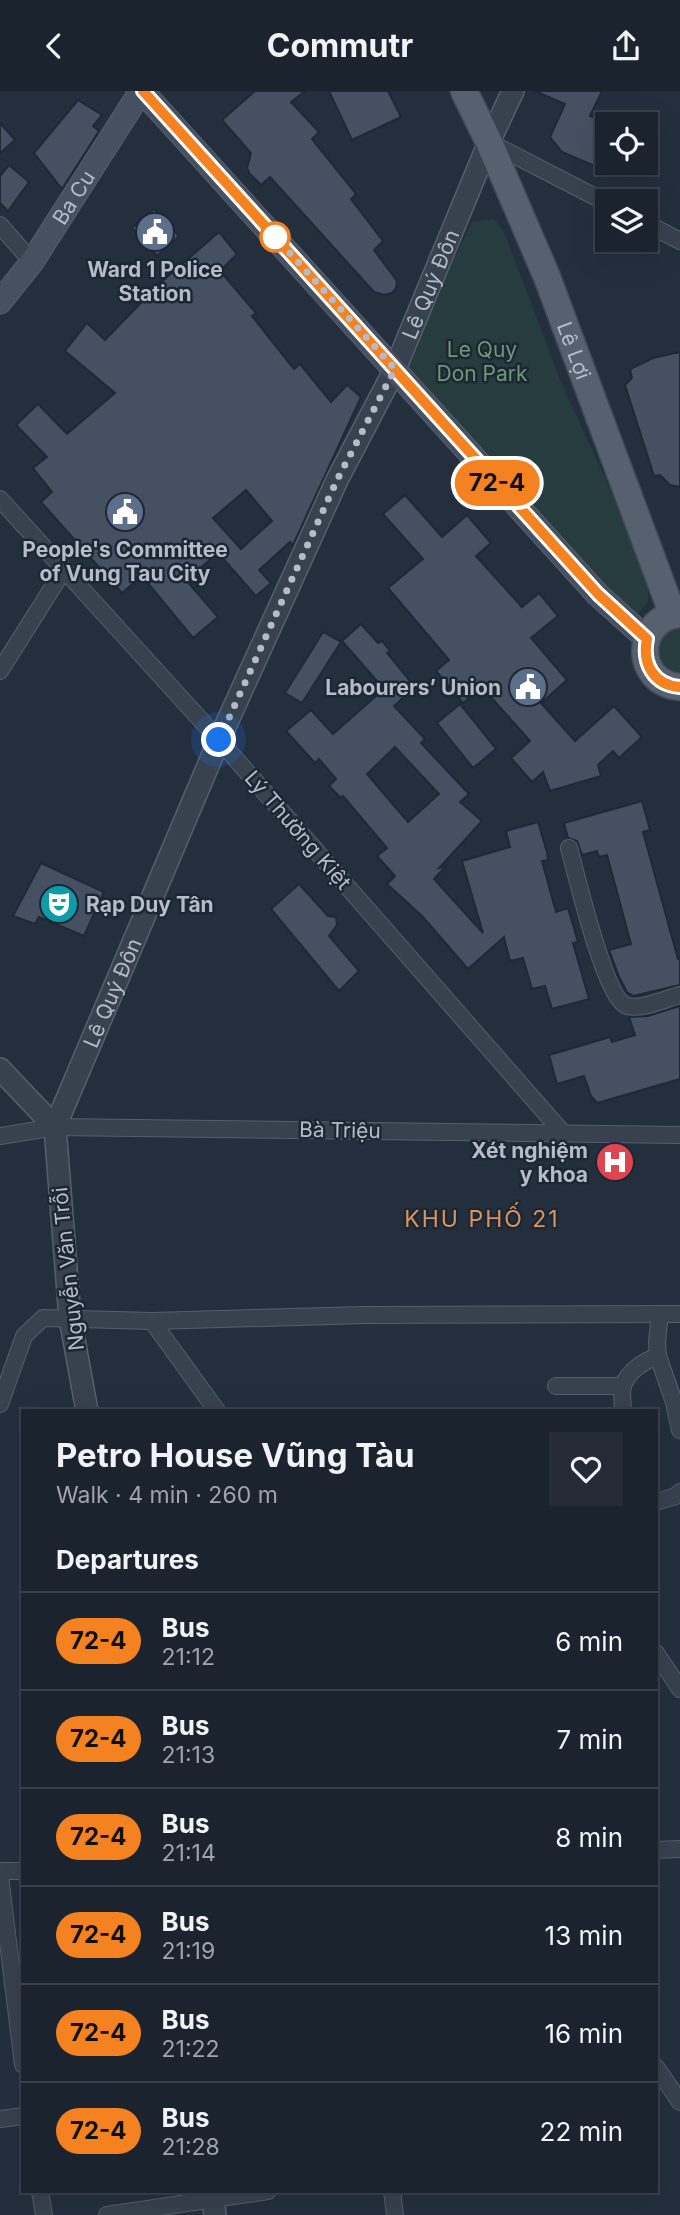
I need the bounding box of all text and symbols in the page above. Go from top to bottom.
text: Commutr [267,26,413,65]
icon: back [35,27,73,65]
icon: share [607,27,645,65]
map controls [595,112,658,252]
button: locate [595,112,658,175]
street label: Ba Cu [47,166,100,229]
button: layers [595,189,658,252]
public building icon: Ward 1 Police Station [134,211,176,253]
unlabelled marker [260,222,290,252]
street label: Lê Quý Đôn [396,226,464,343]
place label: Ward 1 Police Station [87,257,223,306]
street label: Lê Lợi [552,318,596,383]
park label: Le Quy Don Park [436,337,528,386]
line badge: 72-4 [448,460,546,506]
text: 72-4 [469,468,525,497]
public building icon: People's Committee of Vung Tau City [104,491,146,533]
place label: People's Committee of Vung Tau City [22,537,228,586]
public building icon: Labourers’ Union [507,666,549,708]
place label: Labourers’ Union [325,675,501,700]
your location [201,722,236,757]
street label: Lý Thường Kiệt [240,766,356,894]
theatre icon: Rạp Duy Tân [38,883,80,925]
place label: Rạp Duy Tân [86,892,214,917]
street label: Lê Quý Đôn [78,934,146,1051]
street label: Bà Triệu [299,1117,381,1143]
place label: Xét nghiệm y khoa [471,1138,588,1187]
hospital icon: Xét nghiệm y khoa [594,1141,636,1183]
street label: Nguyễn Văn Trỗi [47,1186,89,1352]
district label: KHU PHỐ 21 [404,1201,560,1233]
button: heart [549,1432,623,1506]
text: Petro House Vũng Tàu [56,1435,415,1475]
text: Walk · 4 min · 260 m [56,1481,278,1509]
text: Departures [56,1544,199,1575]
text: Bus [162,1612,209,1643]
text: 72-4 [70,1626,127,1655]
text: 6 min [555,1626,623,1657]
text: 21:12 [162,1643,215,1671]
text: Bus [162,1710,209,1741]
text: 72-4 [70,1724,127,1753]
text: 7 min [557,1724,623,1755]
text: 21:13 [162,1741,215,1769]
text: Bus [162,1808,209,1839]
text: 72-4 [70,1822,127,1851]
text: 8 min [555,1822,623,1853]
text: 21:14 [162,1839,216,1867]
text: Bus [162,1906,209,1937]
text: 72-4 [70,1920,127,1949]
text: 13 min [545,1920,623,1951]
text: 21:19 [162,1937,215,1965]
text: Bus [162,2004,209,2035]
text: 72-4 [70,2018,127,2047]
text: 16 min [545,2018,623,2049]
text: 21:22 [162,2035,220,2063]
text: Bus [162,2102,209,2133]
text: 72-4 [70,2116,127,2145]
text: 22 min [540,2116,623,2147]
text: 21:28 [162,2133,220,2161]

